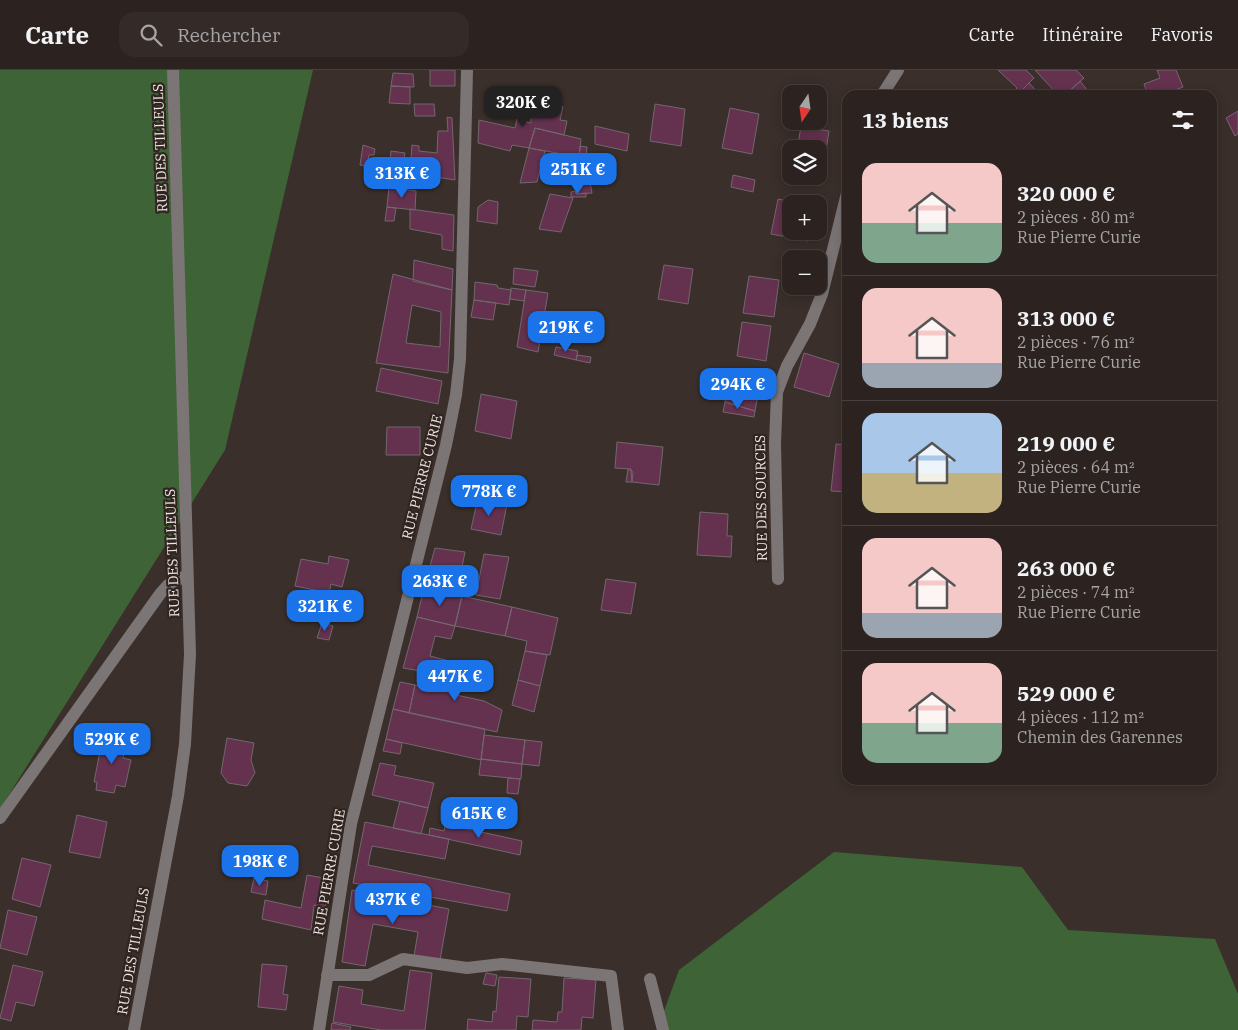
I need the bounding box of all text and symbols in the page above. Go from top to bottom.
search box [119,12,469,57]
text: Carte [25,19,89,51]
icon: search [137,21,165,49]
text: Rechercher [177,23,280,47]
text: Carte [969,23,1014,46]
text: Itinéraire [1042,23,1123,46]
text: Favoris [1151,23,1213,46]
street label: RUE DES TILLEULS [149,83,171,213]
pin: 320K € [482,85,564,128]
north arrow [782,85,828,130]
map controls [782,85,827,295]
text: 320K € [496,92,550,112]
text: 13 biens [862,106,949,134]
icon: filters [1169,106,1197,134]
button: layers [782,140,827,185]
pin: 251K € [537,152,619,195]
pin: 313K € [361,156,443,199]
text: 251K € [551,159,605,179]
text: 313K € [375,163,429,183]
text: 320 000 € [1017,179,1115,207]
icon: home [902,183,962,243]
button: + [782,195,827,240]
text: 2 pièces · 80 m² [1017,207,1135,227]
text: Rue Pierre Curie [1017,227,1141,247]
button: − [782,250,827,295]
text: 313 000 € [1017,304,1115,332]
icon: home [902,308,962,368]
pin: 219K € [525,310,607,353]
text: 219K € [539,317,593,337]
text: 2 pièces · 76 m² [1017,332,1135,352]
text: Rue Pierre Curie [1017,352,1141,372]
pin: 294K € [697,368,779,410]
text: 294K € [711,374,765,394]
street label: RUE PIERRE CURIE [398,413,446,541]
text: 219 000 € [1017,429,1115,457]
icon: home [902,433,962,493]
street label: RUE DES SOURCES [751,435,771,561]
text: 2 pièces · 64 m² [1017,457,1135,477]
pin: 778K € [448,474,530,517]
text: Rue Pierre Curie [1017,477,1141,497]
text: 778K € [462,481,516,501]
street label: RUE DES TILLEULS [161,488,183,618]
text: 263 000 € [1017,554,1115,582]
icon: home [902,558,962,618]
pin: 263K € [399,564,481,607]
text: 263K € [413,571,467,591]
text: 2 pièces · 74 m² [1017,582,1135,602]
pin: 321K € [284,590,366,632]
text: 321K € [298,596,352,616]
text: Rue Pierre Curie [1017,602,1141,622]
pin: 447K € [414,660,496,702]
text: 447K € [428,666,482,686]
text: 529 000 € [1017,679,1115,707]
icon: home [902,683,962,743]
text: 4 pièces · 112 m² [1017,707,1144,727]
pin: 529K € [71,722,153,765]
text: Chemin des Garennes [1017,727,1183,747]
text: 529K € [85,729,139,749]
pin: 615K € [438,796,520,839]
text: 615K € [452,803,506,823]
street label: RUE PIERRE CURIE [309,807,349,937]
pin: 198K € [219,844,301,887]
text: 198K € [233,851,287,871]
pin: 437K € [352,882,434,925]
street label: RUE DES TILLEULS [113,886,153,1016]
text: 437K € [366,889,420,909]

